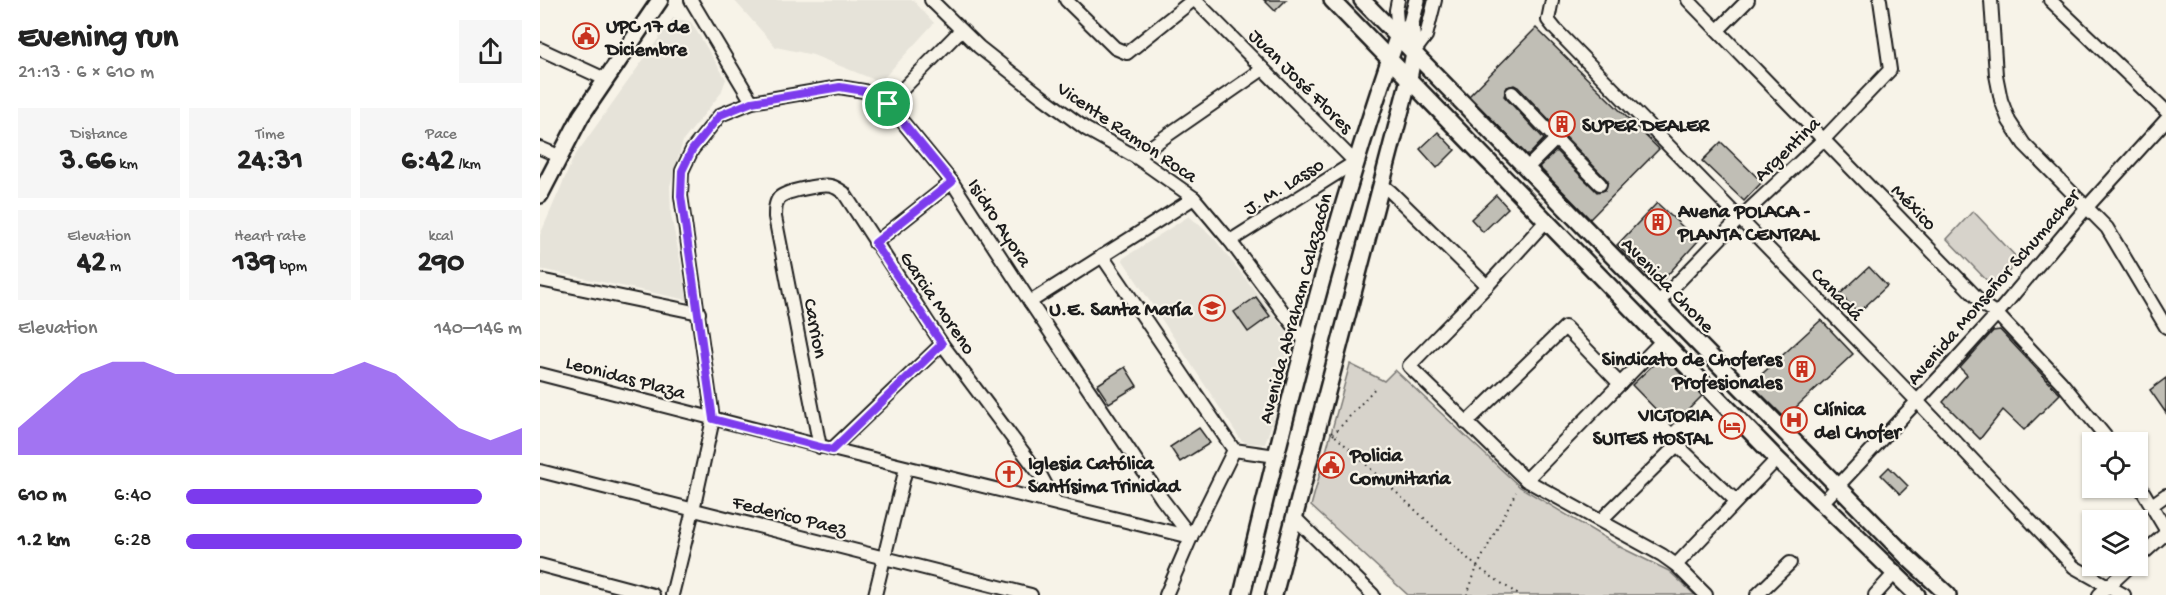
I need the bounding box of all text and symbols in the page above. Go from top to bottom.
place label: UPC 17 de Diciembre [604,17,690,63]
text: Evening run [18,20,178,58]
button: share [459,20,522,83]
public building icon: UPC 17 de Diciembre [571,21,601,51]
street label: Juan José Flores [1242,25,1357,140]
text: 21:13 · 6 × 610 m [18,62,154,85]
pin [862,78,913,129]
street label: Vicente Ramon Roca [1051,78,1201,190]
icon: arrive [871,87,904,120]
building icon: SUPER DEALER [1547,109,1577,139]
street label: Argentina [1751,113,1827,188]
place label: SUPER DEALER [1582,116,1711,139]
text: Distance [71,126,127,145]
text: Time [255,126,285,145]
text: Pace [425,126,457,145]
text: 3.66 [60,145,116,180]
text: 24:31 [237,145,303,180]
text: 6:42 [401,145,455,180]
street label: J. M. Lasso [1241,154,1329,222]
text: km [116,156,138,175]
text: /km [455,156,481,175]
street label: Isidro Ayora [961,175,1036,273]
street label: México [1885,180,1940,237]
street label: Avenida Monseñor Schumacher [1903,184,2087,391]
street label: Avenida Abraham Calazacón [1256,191,1339,427]
place label: Avena POLACA - PLANTA CENTRAL [1677,202,1821,248]
building icon: Avena POLACA - PLANTA CENTRAL [1643,207,1673,237]
text: Elevation [67,228,131,247]
text: Heart rate [234,228,306,247]
text: kcal [429,228,453,247]
street label: Avenida Chone [1615,234,1718,340]
text: 42 [77,247,106,282]
text: 139 [233,247,276,282]
text: 290 [418,247,464,282]
street label: Garcia Moreno [893,248,979,360]
text: m [106,258,121,277]
text: bpm [276,258,307,277]
street label: Canadá [1805,264,1867,328]
school or university icon: U.E. Santa María [1197,293,1227,323]
street label: Carrion [797,297,831,361]
place label: U.E. Santa María [1049,300,1193,323]
text: Elevation [18,318,98,341]
text: 140–146 m [434,318,522,341]
place label: Sindicato de Choferes Profesionales [1602,350,1784,396]
street label: Leonidas Plaza [563,352,688,407]
building icon: Sindicato de Choferes Profesionales [1787,354,1817,384]
place label: Clínica del Chofer [1813,400,1903,446]
hospital icon: Clínica del Chofer [1779,405,1809,435]
place label: VICTORIA SUITES HOSTAL [1593,406,1714,452]
hotel icon: VICTORIA SUITES HOSTAL [1717,411,1747,441]
map controls [2082,432,2148,576]
button: locate [2082,432,2148,498]
place label: Policia Comunitaria [1349,446,1451,492]
public building icon: Policia Comunitaria [1316,450,1346,480]
place label: Iglesia Católica Santísima Trinidad [1028,454,1182,500]
church icon: Iglesia Católica Santísima Trinidad [994,459,1024,489]
text: 610 m [18,485,67,508]
text: 6:40 [114,485,151,508]
street label: Federico Paez [729,492,850,543]
button: layers [2082,510,2148,576]
text: 1.2 km [18,530,70,553]
text: 6:28 [114,530,151,553]

